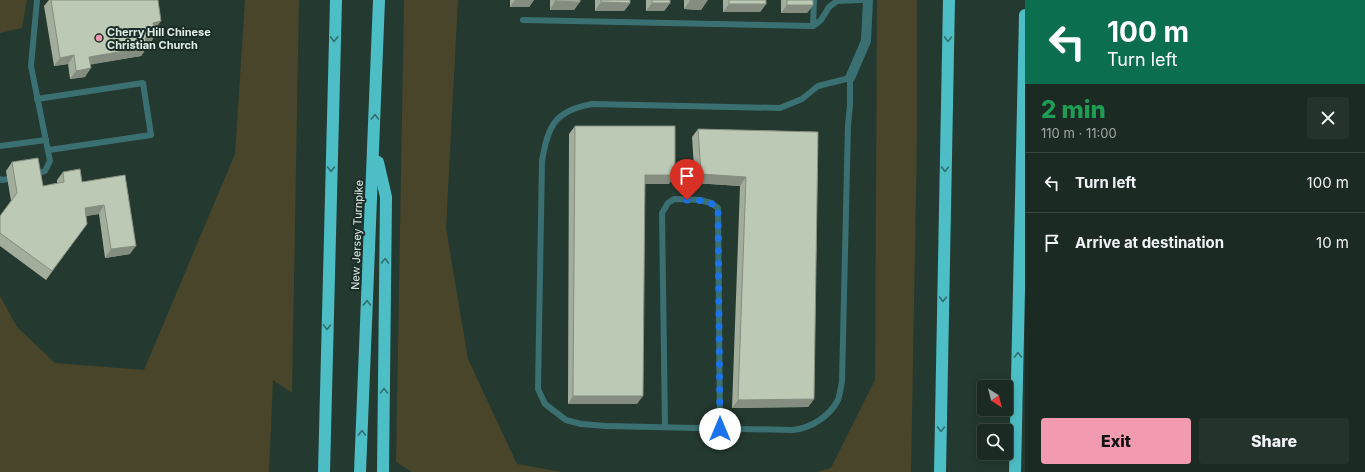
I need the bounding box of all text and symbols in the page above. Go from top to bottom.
text: 100 m [1107,15,1189,49]
icon: left [1041,16,1093,68]
place label: Cherry Hill Chinese Christian Church [107,25,211,52]
marker: Cherry Hill Chinese Christian Church [94,33,104,43]
one-way arrow [330,36,339,42]
one-way arrow [944,36,952,42]
text: Turn left [1107,49,1177,70]
text: 2 min [1041,95,1106,124]
button: close [1307,97,1349,139]
one-way arrow [371,114,379,120]
text: 110 m · 11:00 [1041,125,1117,141]
pin [670,159,704,200]
icon: arrive [676,165,698,187]
one-way arrow [327,166,335,172]
one-way arrow [941,166,950,172]
icon: left [1041,172,1063,194]
text: Turn left [1075,173,1136,192]
text: 100 m [1307,173,1349,192]
street label: New Jersey Turnpike [348,180,366,290]
icon: arrive [1041,232,1063,254]
text: Arrive at destination [1075,233,1224,252]
text: 10 m [1316,233,1349,252]
one-way arrow [381,258,389,264]
one-way arrow [939,296,947,302]
one-way arrow [363,300,372,306]
one-way arrow [323,324,331,330]
one-way arrow [1014,352,1022,358]
north arrow [977,380,1013,416]
map controls [977,380,1013,460]
one-way arrow [380,388,388,394]
position arrow [699,408,741,450]
button: Exit [1041,418,1191,464]
button: Share [1199,418,1349,464]
button: search [977,424,1013,460]
one-way arrow [936,426,945,432]
one-way arrow [357,430,366,436]

